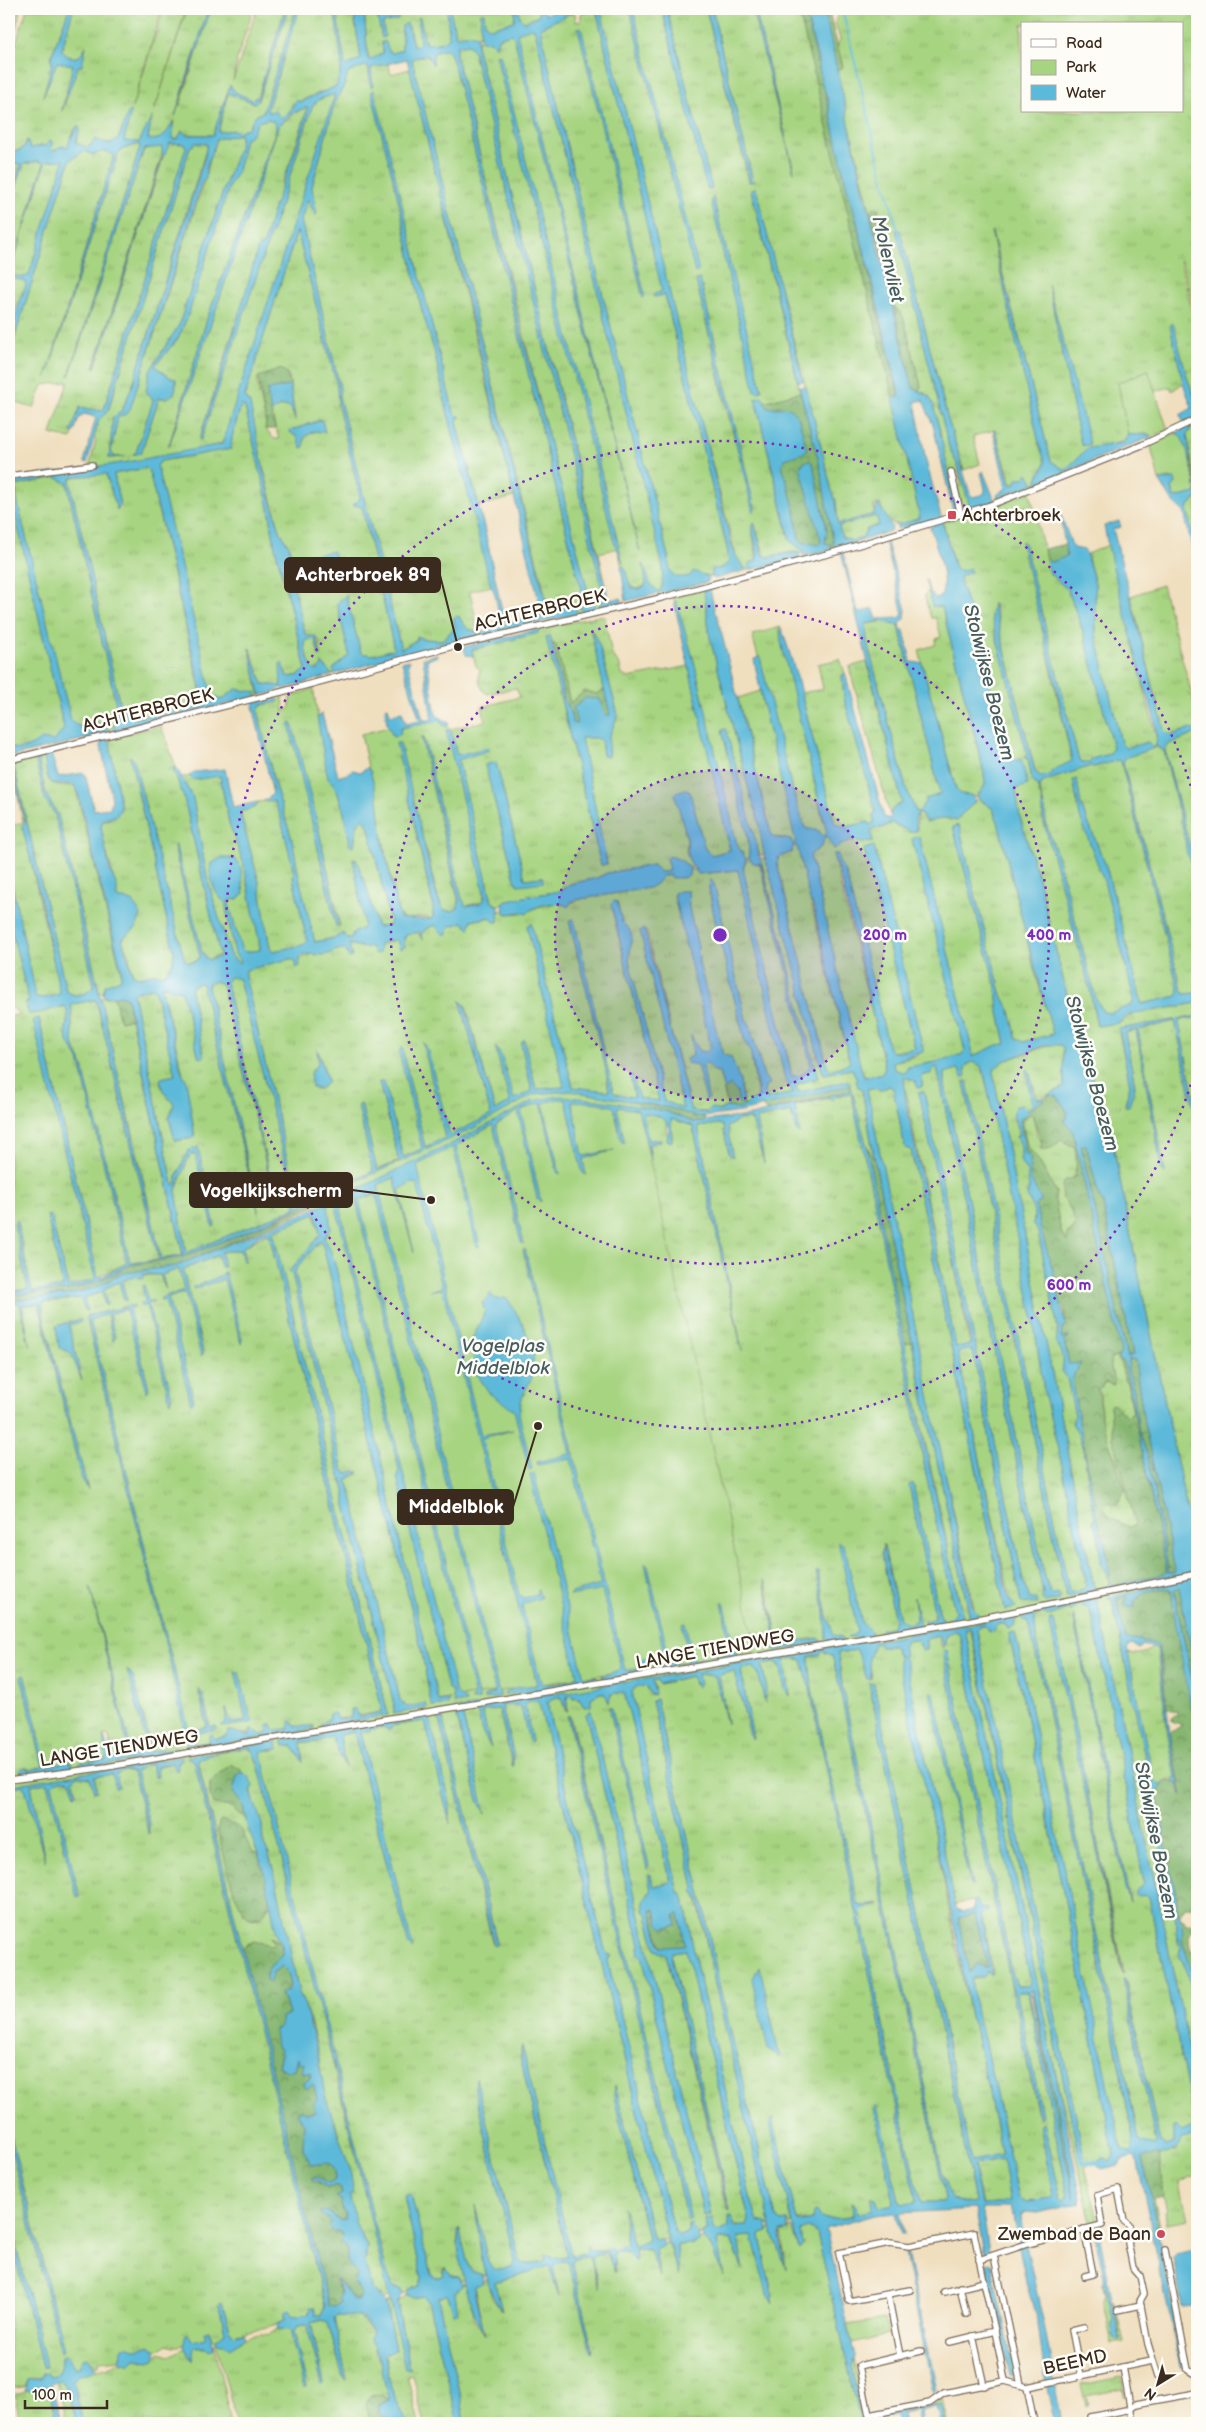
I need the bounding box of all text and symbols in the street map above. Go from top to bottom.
legend [1021,22,1184,112]
text: Road [1066,34,1102,53]
text: Park [1066,58,1097,77]
text: Water [1066,84,1106,103]
water label: Molenvliet [866,214,909,306]
place label: Achterbroek [962,505,1060,526]
marker: Achterbroek [946,509,958,521]
callout: Achterbroek 89 [285,558,440,592]
text: Achterbroek 89 [295,564,430,587]
street label: ACHTERBROEK [472,585,608,636]
water label: Stolwijkse Boezem [958,602,1019,763]
street label: ACHTERBROEK [80,684,216,737]
centre of rings [711,926,729,944]
text: 200 m [863,926,907,945]
text: 400 m [1027,926,1071,945]
water label: Stolwijkse Boezem [1060,993,1123,1154]
callout: Vogelkijkscherm [190,1173,352,1207]
text: Vogelkijkscherm [200,1180,342,1203]
text: 600 m [1047,1276,1092,1295]
water label: Vogelplas Middelblok [456,1335,550,1380]
callout: Middelblok [398,1490,513,1524]
text: Middelblok [408,1496,504,1519]
street label: LANGE TIENDWEG [634,1625,796,1674]
street label: LANGE TIENDWEG [38,1726,200,1771]
water label: Stolwijkse Boezem [1129,1759,1182,1921]
place label: Zwembad de Baan [997,2224,1151,2245]
marker: Zwembad de Baan [1155,2228,1167,2240]
street label: BEEMD [1041,2345,1109,2379]
north arrow [1134,2360,1184,2410]
scale bar [25,2377,108,2409]
text: N [1141,2384,1160,2404]
text: 100 m [32,2386,72,2405]

